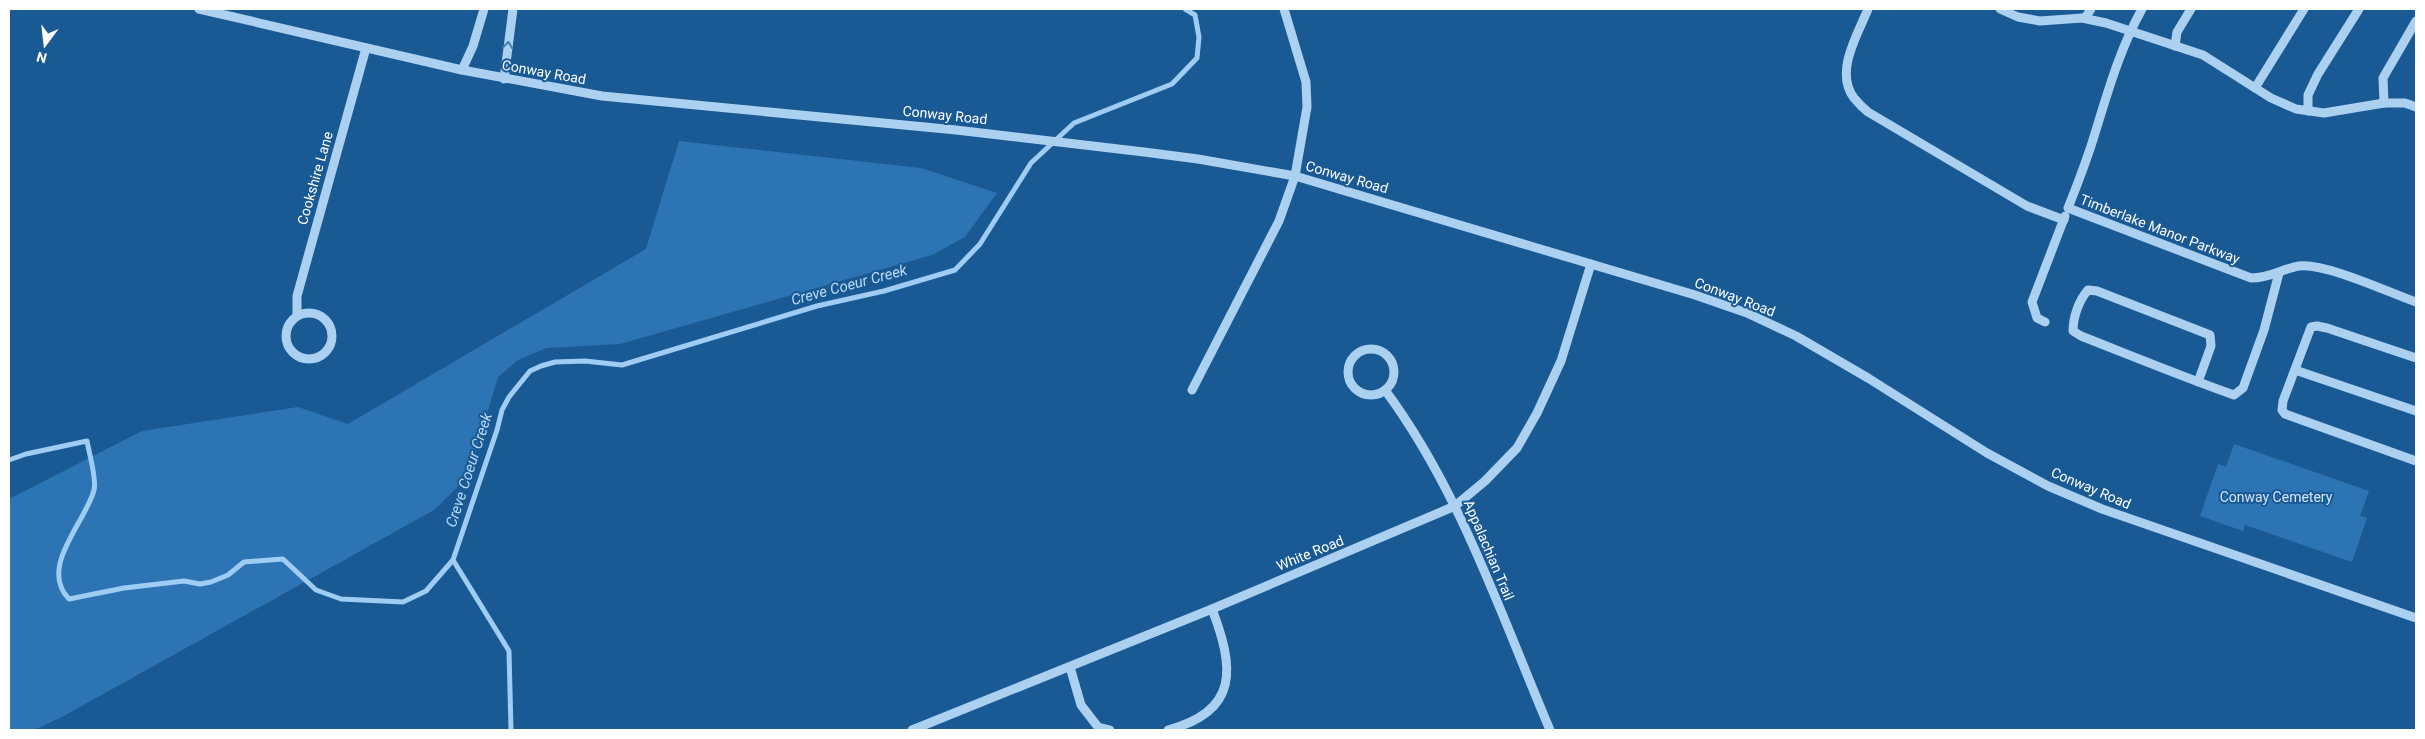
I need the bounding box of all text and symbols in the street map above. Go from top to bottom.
north arrow [20,20,70,70]
one-way arrow [502,41,513,49]
text: N [35,49,48,67]
street label: Conway Road [501,57,587,87]
street label: Conway Road [902,103,988,127]
street label: Cookshire Lane [294,129,336,227]
street label: Conway Road [1304,158,1390,196]
street label: Timberlake Manor Parkway [2078,191,2242,267]
water label: Creve Coeur Creek [789,261,910,309]
street label: Conway Road [1692,274,1778,320]
water label: Creve Coeur Creek [442,410,496,530]
street label: Conway Road [2049,464,2133,512]
park label: Conway Cemetery [2220,489,2333,505]
street label: Appalachian Trail [1461,498,1517,602]
street label: White Road [1274,532,1346,574]

